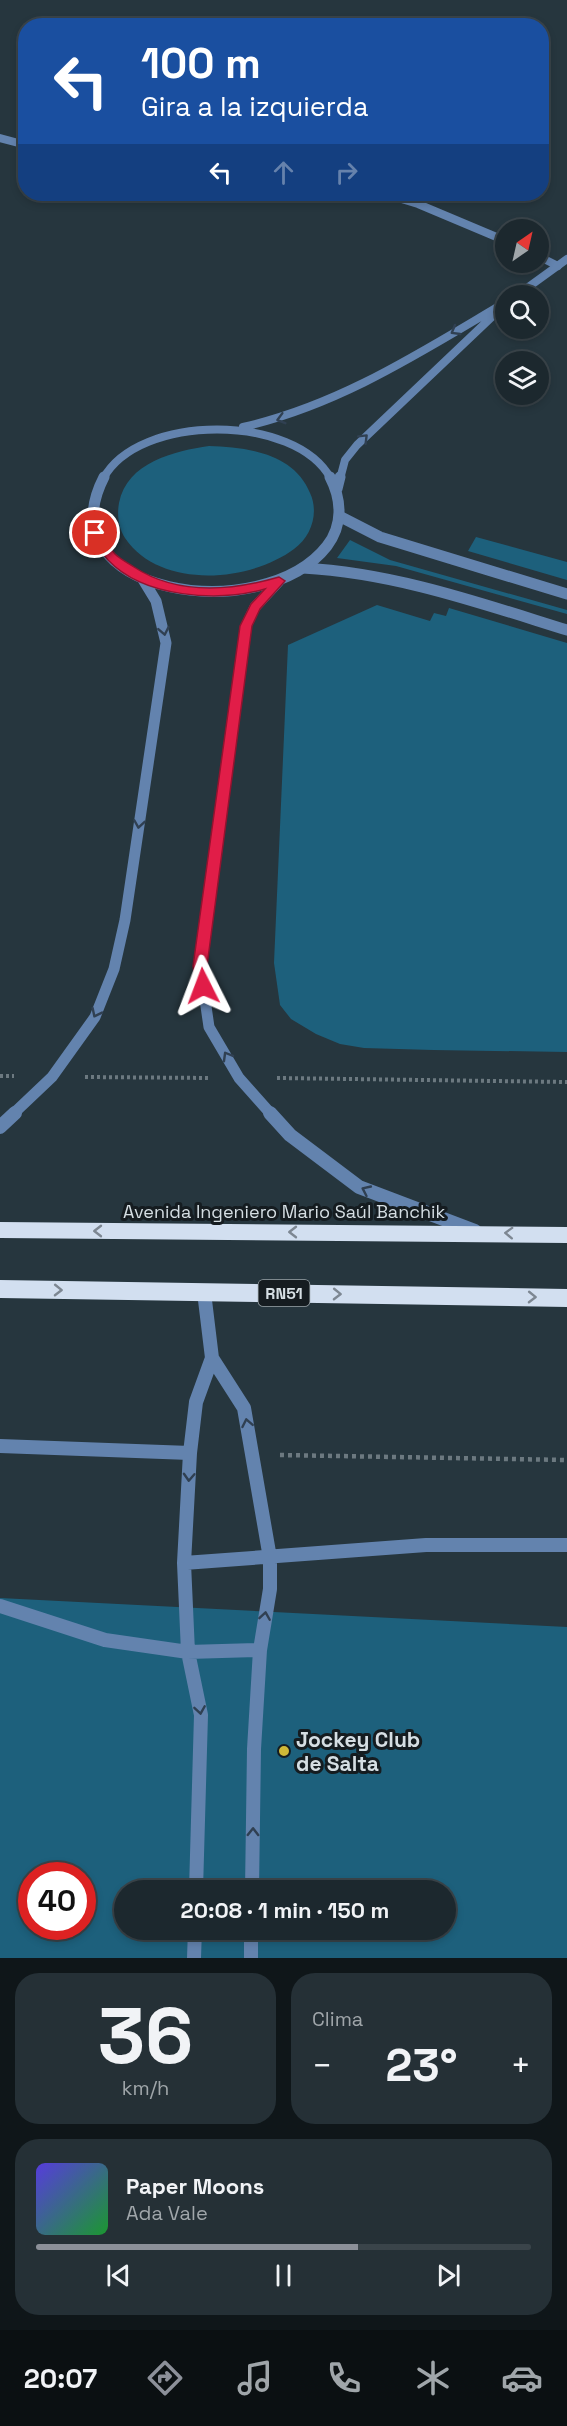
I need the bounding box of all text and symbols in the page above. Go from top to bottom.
text: 100 m [141,37,261,90]
icon: left [42,42,120,120]
text: Gira a la izquierda [141,89,368,124]
icon: left [204,156,237,189]
icon: ahead [267,156,300,189]
icon: right [330,156,363,189]
north arrow [495,219,549,273]
map controls [495,219,549,405]
button: search [495,285,549,339]
one-way arrow [450,324,461,335]
button: layers [495,351,549,405]
one-way arrow [276,412,287,424]
one-way arrow [357,434,367,445]
pin [69,507,120,558]
icon: arrive [78,516,111,549]
one-way arrow [157,626,170,636]
one-way arrow [134,819,146,829]
position arrow [171,954,235,1018]
one-way arrow [91,1007,103,1018]
one-way arrow [222,1052,234,1062]
one-way arrow [361,1185,372,1197]
street label: Avenida Ingeniero Mario Saúl Banchik [123,1200,445,1223]
one-way arrow [93,1225,102,1237]
one-way arrow [288,1226,297,1238]
one-way arrow [504,1227,513,1240]
road number: RN51 [258,1280,310,1306]
one-way arrow [54,1284,63,1296]
one-way arrow [333,1288,342,1300]
one-way arrow [528,1291,537,1303]
one-way arrow [241,1419,254,1429]
one-way arrow [182,1472,195,1481]
one-way arrow [259,1611,271,1621]
one-way arrow [193,1705,205,1714]
place label: Jockey Club de Salta [296,1726,420,1777]
marker: Jockey Club de Salta [277,1744,291,1758]
one-way arrow [247,1827,259,1836]
speed limit sign: 40 [18,1862,96,1940]
text: 20:08 · 1 min · 150 m [181,1896,389,1924]
text: 36 [98,1986,193,2086]
text: Clima [312,2006,363,2032]
text: 23° [386,2037,457,2094]
text: − [312,2045,332,2087]
text: + [511,2045,531,2087]
text: km/h [122,2075,169,2101]
text: Paper Moons [126,2172,264,2200]
text: Ada Vale [126,2200,208,2226]
icon: previous [102,2259,135,2292]
icon: pause [267,2259,300,2292]
icon: next [432,2259,465,2292]
icon: directions [144,2357,186,2399]
icon: music [234,2357,276,2399]
icon: phone [323,2357,365,2399]
icon: climate [412,2357,454,2399]
icon: car [501,2357,543,2399]
text: 20:07 [24,2361,97,2396]

